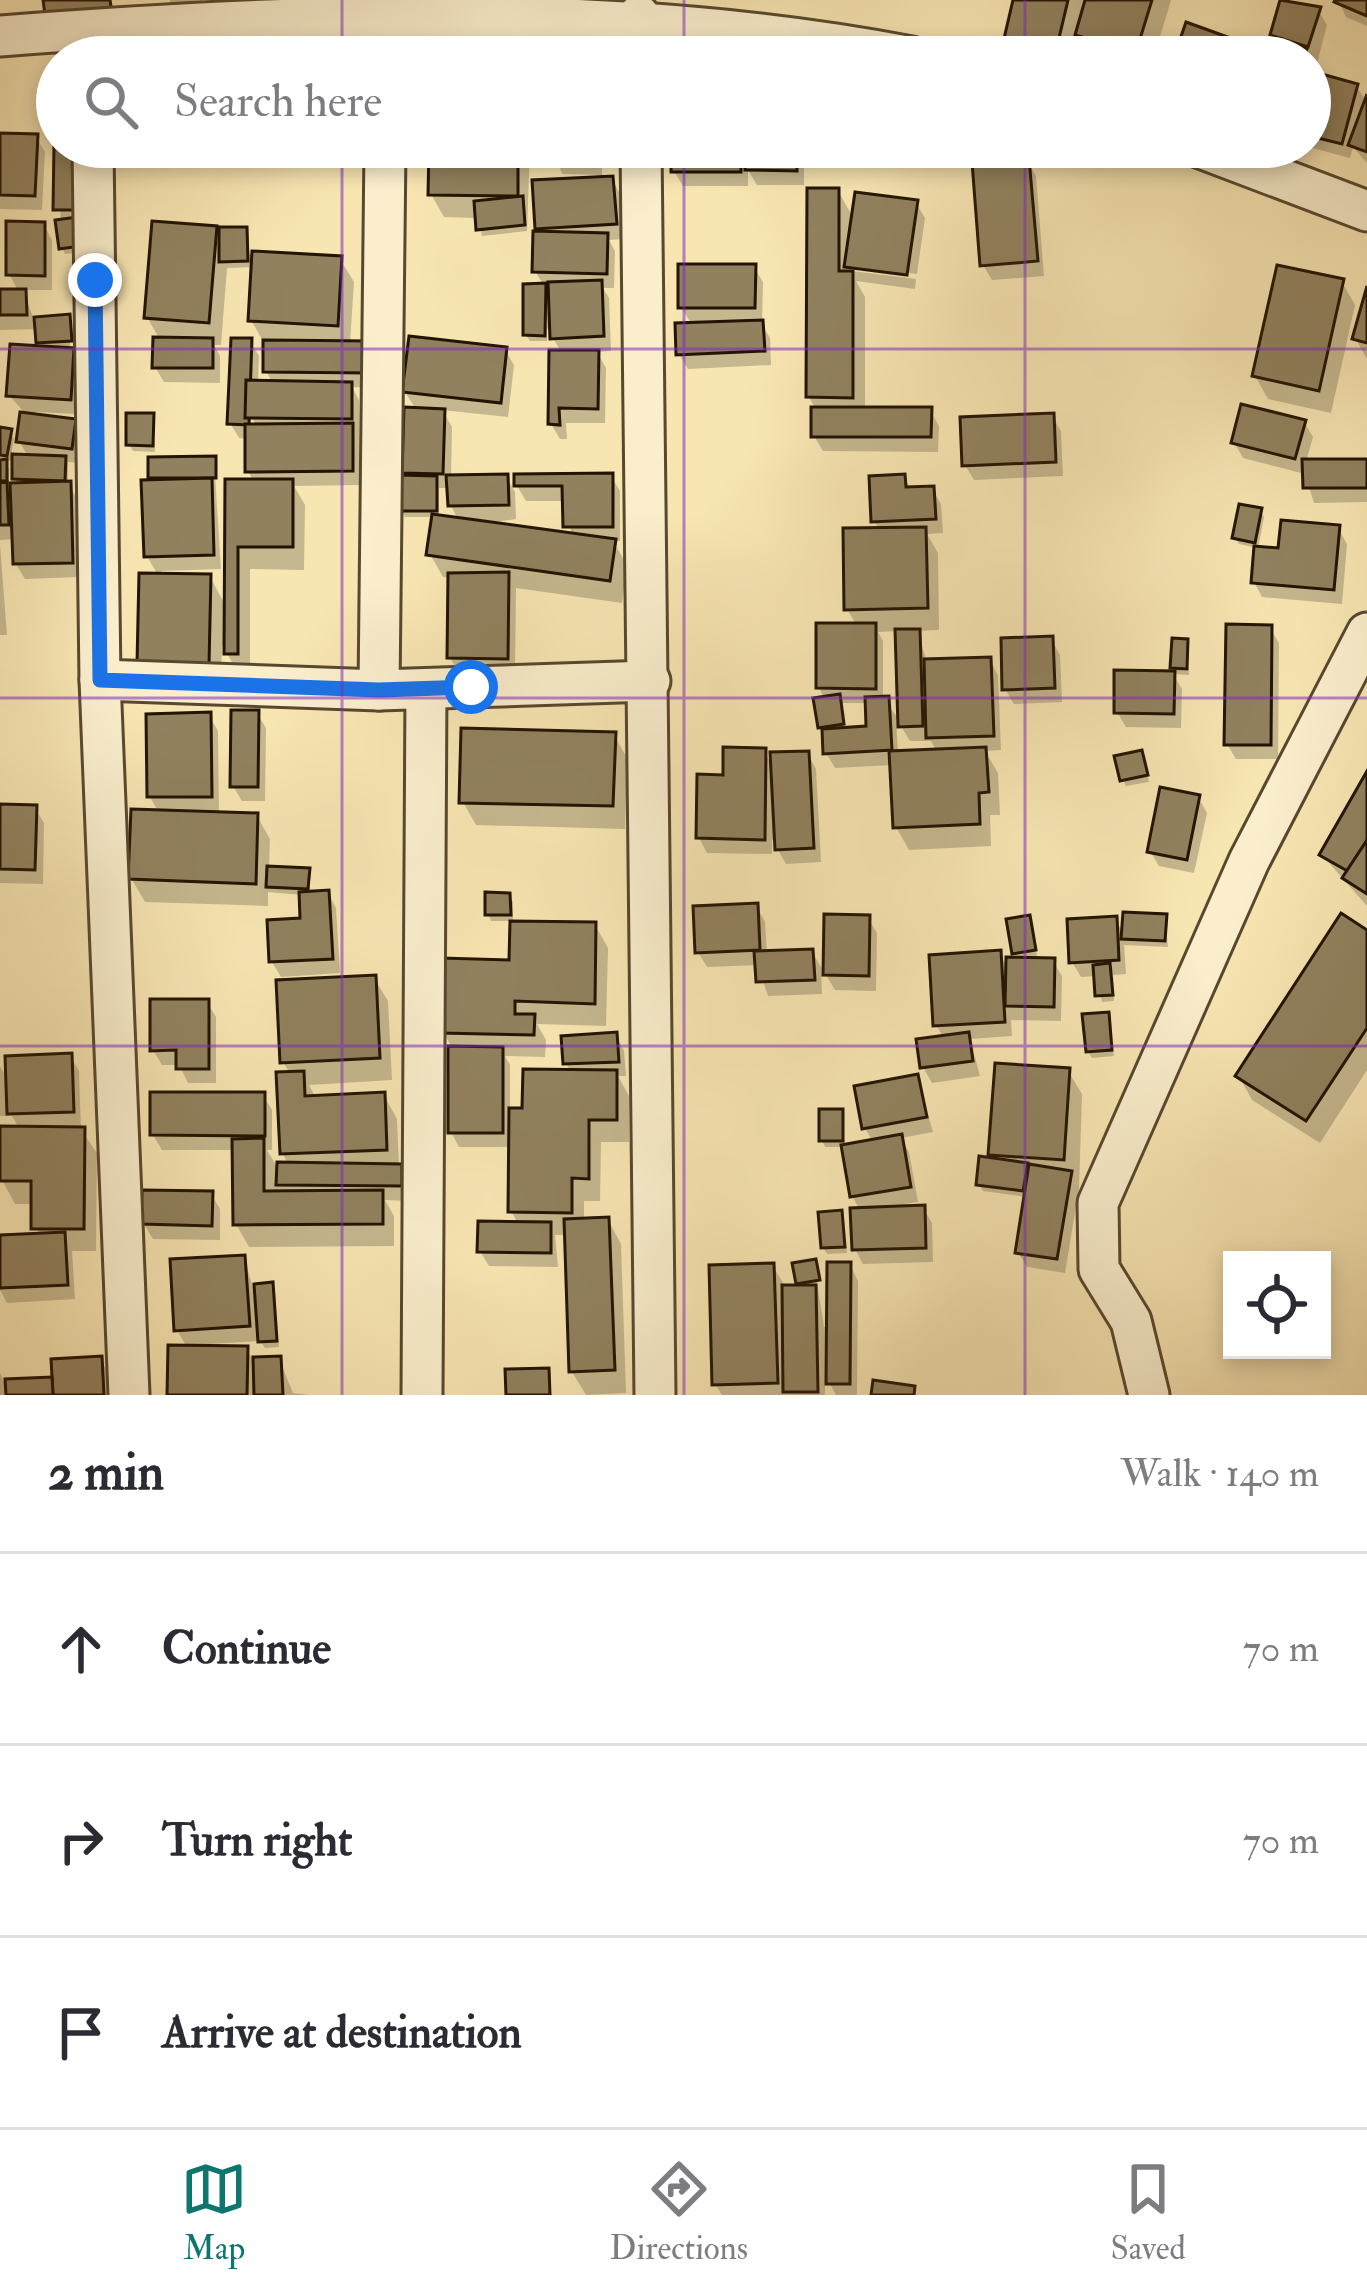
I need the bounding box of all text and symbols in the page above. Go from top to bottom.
search box [36,36,1331,168]
icon: search [78,69,144,135]
text: Search here [174,74,382,130]
route end [68,253,122,307]
route start [444,660,498,714]
map controls [1223,1251,1331,1359]
button: locate [1223,1251,1331,1359]
text: 2 min [48,1441,164,1505]
text: Walk · 140 m [1121,1449,1319,1498]
icon: ahead [48,1616,114,1682]
text: Continue [162,1621,331,1677]
text: 70 m [1243,1624,1319,1673]
icon: right [48,1808,114,1874]
text: Turn right [162,1813,352,1869]
text: 70 m [1243,1816,1319,1865]
icon: arrive [48,2000,114,2066]
text: Arrive at destination [162,2005,522,2061]
tab: Map [181,2156,247,2269]
tab: Directions [610,2156,748,2269]
tab: Saved [1110,2156,1186,2269]

